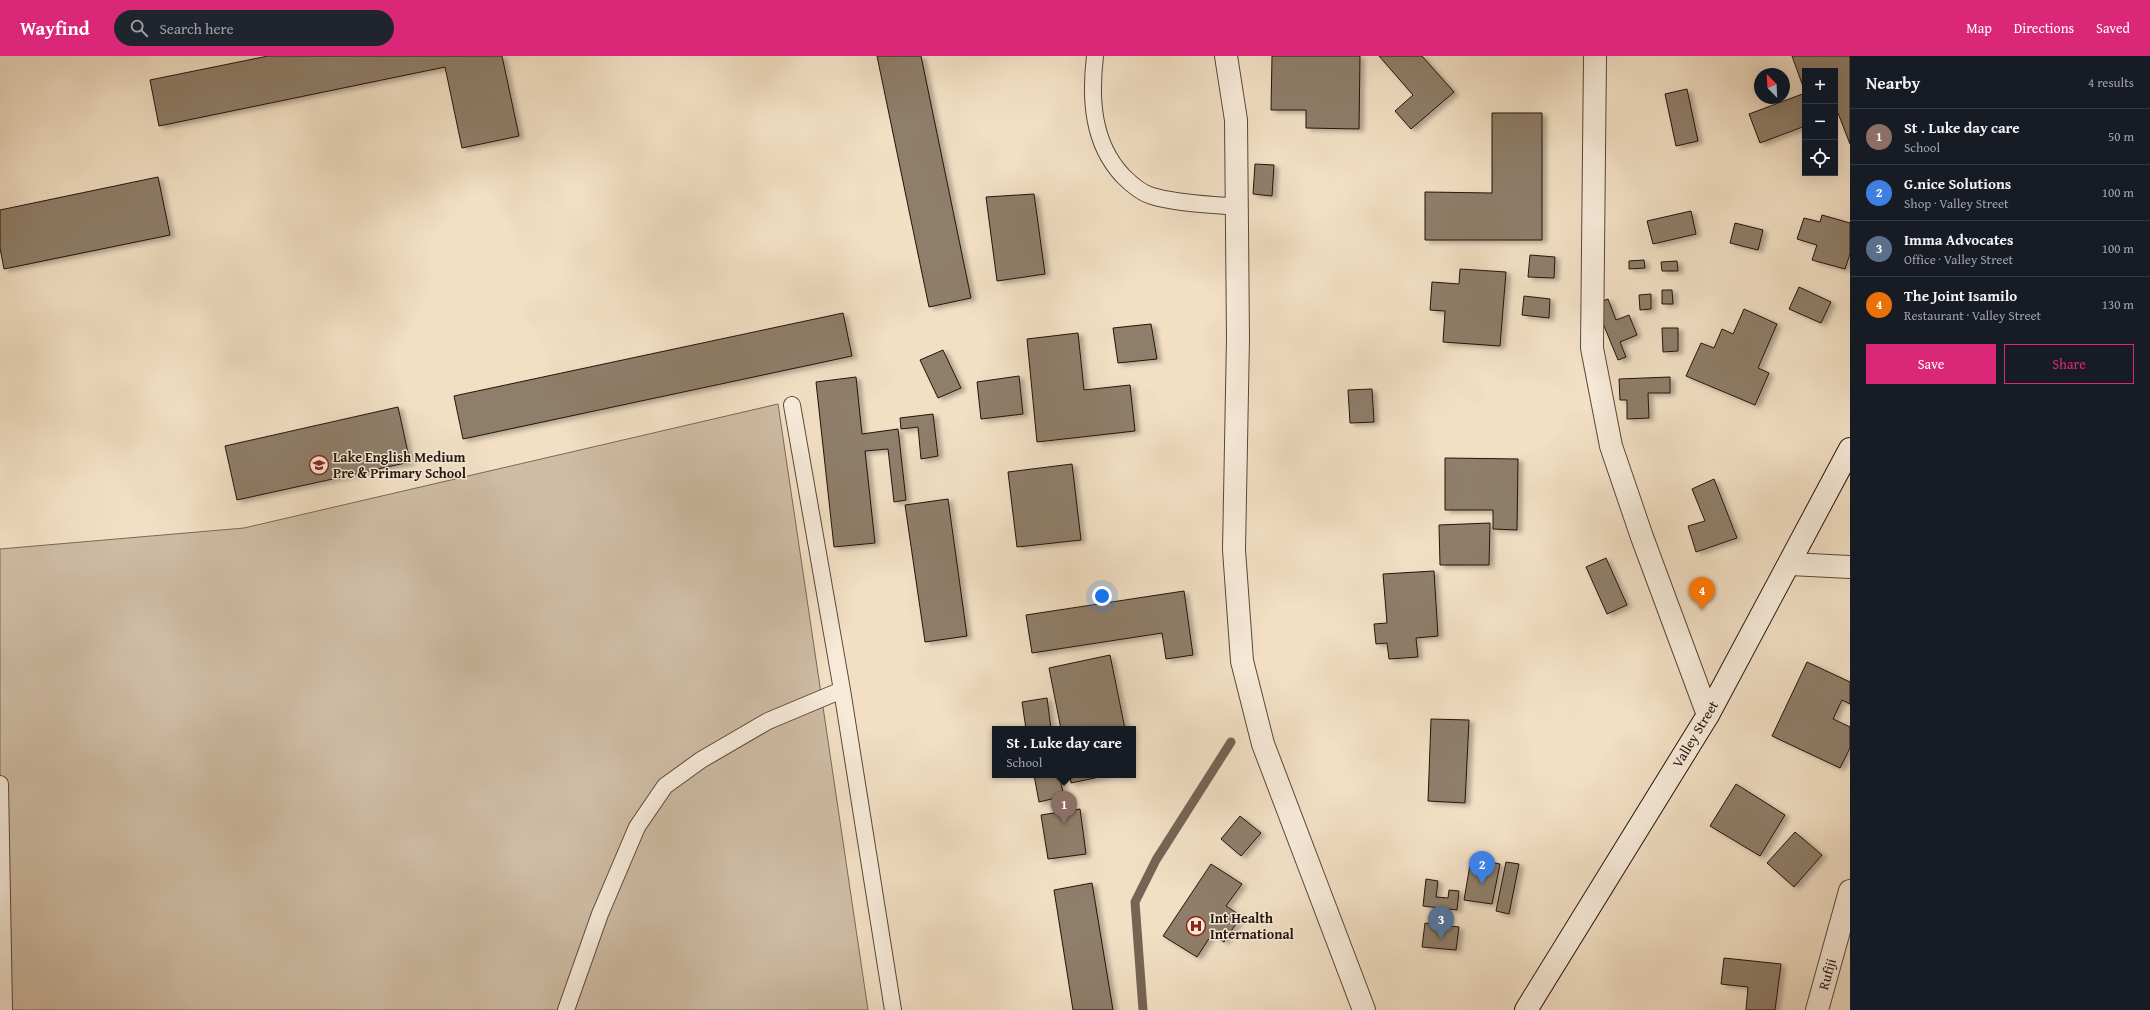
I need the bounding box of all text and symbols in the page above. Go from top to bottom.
search box [114,10,394,46]
text: Wayfind [20,14,90,42]
icon: search [128,17,150,39]
text: Search here [160,18,234,39]
text: Map [1966,18,1992,38]
text: Directions [2014,18,2074,38]
text: Saved [2096,18,2130,38]
north arrow [1754,68,1790,104]
map controls [1802,68,1838,176]
button: + [1802,68,1838,104]
text: Nearby [1866,70,1920,95]
text: 4 results [2088,73,2134,92]
button: − [1802,104,1838,140]
text: St . Luke day care [1904,117,2020,138]
text: 1 [1876,127,1882,146]
text: 50 m [2108,127,2134,146]
text: School [1904,138,1940,157]
button: locate [1802,140,1838,176]
text: G.nice Solutions [1904,173,2011,194]
text: 2 [1876,183,1882,202]
text: 100 m [2102,183,2134,202]
text: Shop · Valley Street [1904,194,2009,213]
text: Imma Advocates [1904,229,2013,250]
text: 3 [1876,239,1882,258]
text: 100 m [2102,239,2134,258]
text: Office · Valley Street [1904,250,2013,269]
text: The Joint Isamilo [1904,285,2017,306]
text: 4 [1876,295,1882,314]
text: 130 m [2102,295,2134,314]
text: Restaurant · Valley Street [1904,306,2041,325]
button: Save [1866,344,1996,384]
button: Share [2004,344,2134,384]
place label: Lake English Medium Pre & Primary School [333,447,467,483]
school or university icon: Lake English Medium Pre & Primary School [308,454,330,476]
pin: 4 [1689,577,1715,610]
your location [1092,586,1112,606]
street label: Valley Street [1667,697,1723,771]
popup [992,726,1136,778]
text: St . Luke day care [1006,732,1122,753]
text: School [1006,753,1042,772]
pin: 1 [1051,791,1077,824]
pin: 2 [1469,851,1495,884]
pin: 3 [1428,906,1454,939]
place label: Int Health International [1210,908,1295,944]
hospital icon: Int Health International [1185,915,1207,937]
street label: Rufiji [1813,956,1841,992]

